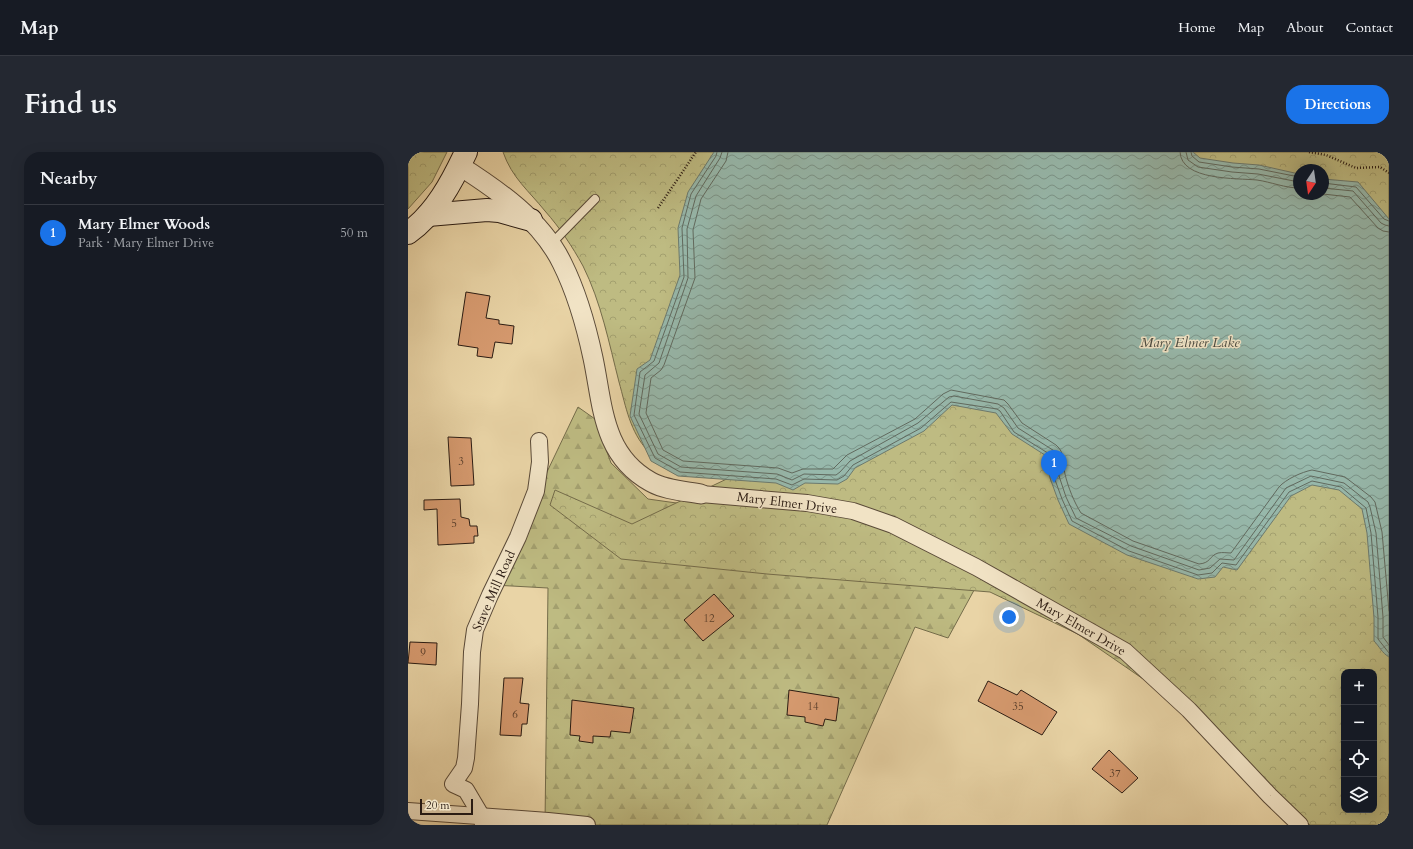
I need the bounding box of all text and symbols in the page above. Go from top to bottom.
text: Map [20,15,59,41]
text: Home [1178,18,1216,37]
text: Map [1238,18,1264,37]
text: About [1286,18,1323,37]
text: Contact [1345,18,1393,37]
text: Find us [24,85,117,123]
button: Directions [1286,85,1389,124]
north arrow [1293,164,1329,200]
text: Nearby [40,167,97,190]
text: Mary Elmer Woods [78,214,210,234]
text: 1 [50,224,56,242]
text: 50 m [340,224,368,242]
text: Park · Mary Elmer Drive [78,234,214,252]
water label: Mary Elmer Lake [1140,333,1240,352]
pin: 1 [1041,450,1067,483]
house number: 3 [458,454,464,469]
street label: Mary Elmer Drive [736,488,838,518]
house number: 5 [451,516,457,531]
street label: Stave Mill Road [468,548,520,634]
street label: Mary Elmer Drive [1033,594,1129,660]
your location [999,607,1019,627]
house number: 12 [703,611,715,626]
house number: 9 [420,645,426,660]
map controls [1341,669,1377,813]
button: + [1341,669,1377,705]
house number: 14 [807,699,819,714]
house number: 35 [1012,699,1024,714]
button: − [1341,705,1377,741]
house number: 6 [512,707,518,722]
button: locate [1341,741,1377,777]
house number: 37 [1109,766,1121,781]
button: layers [1341,777,1377,813]
scale bar [420,797,473,816]
text: 20 m [426,798,450,813]

